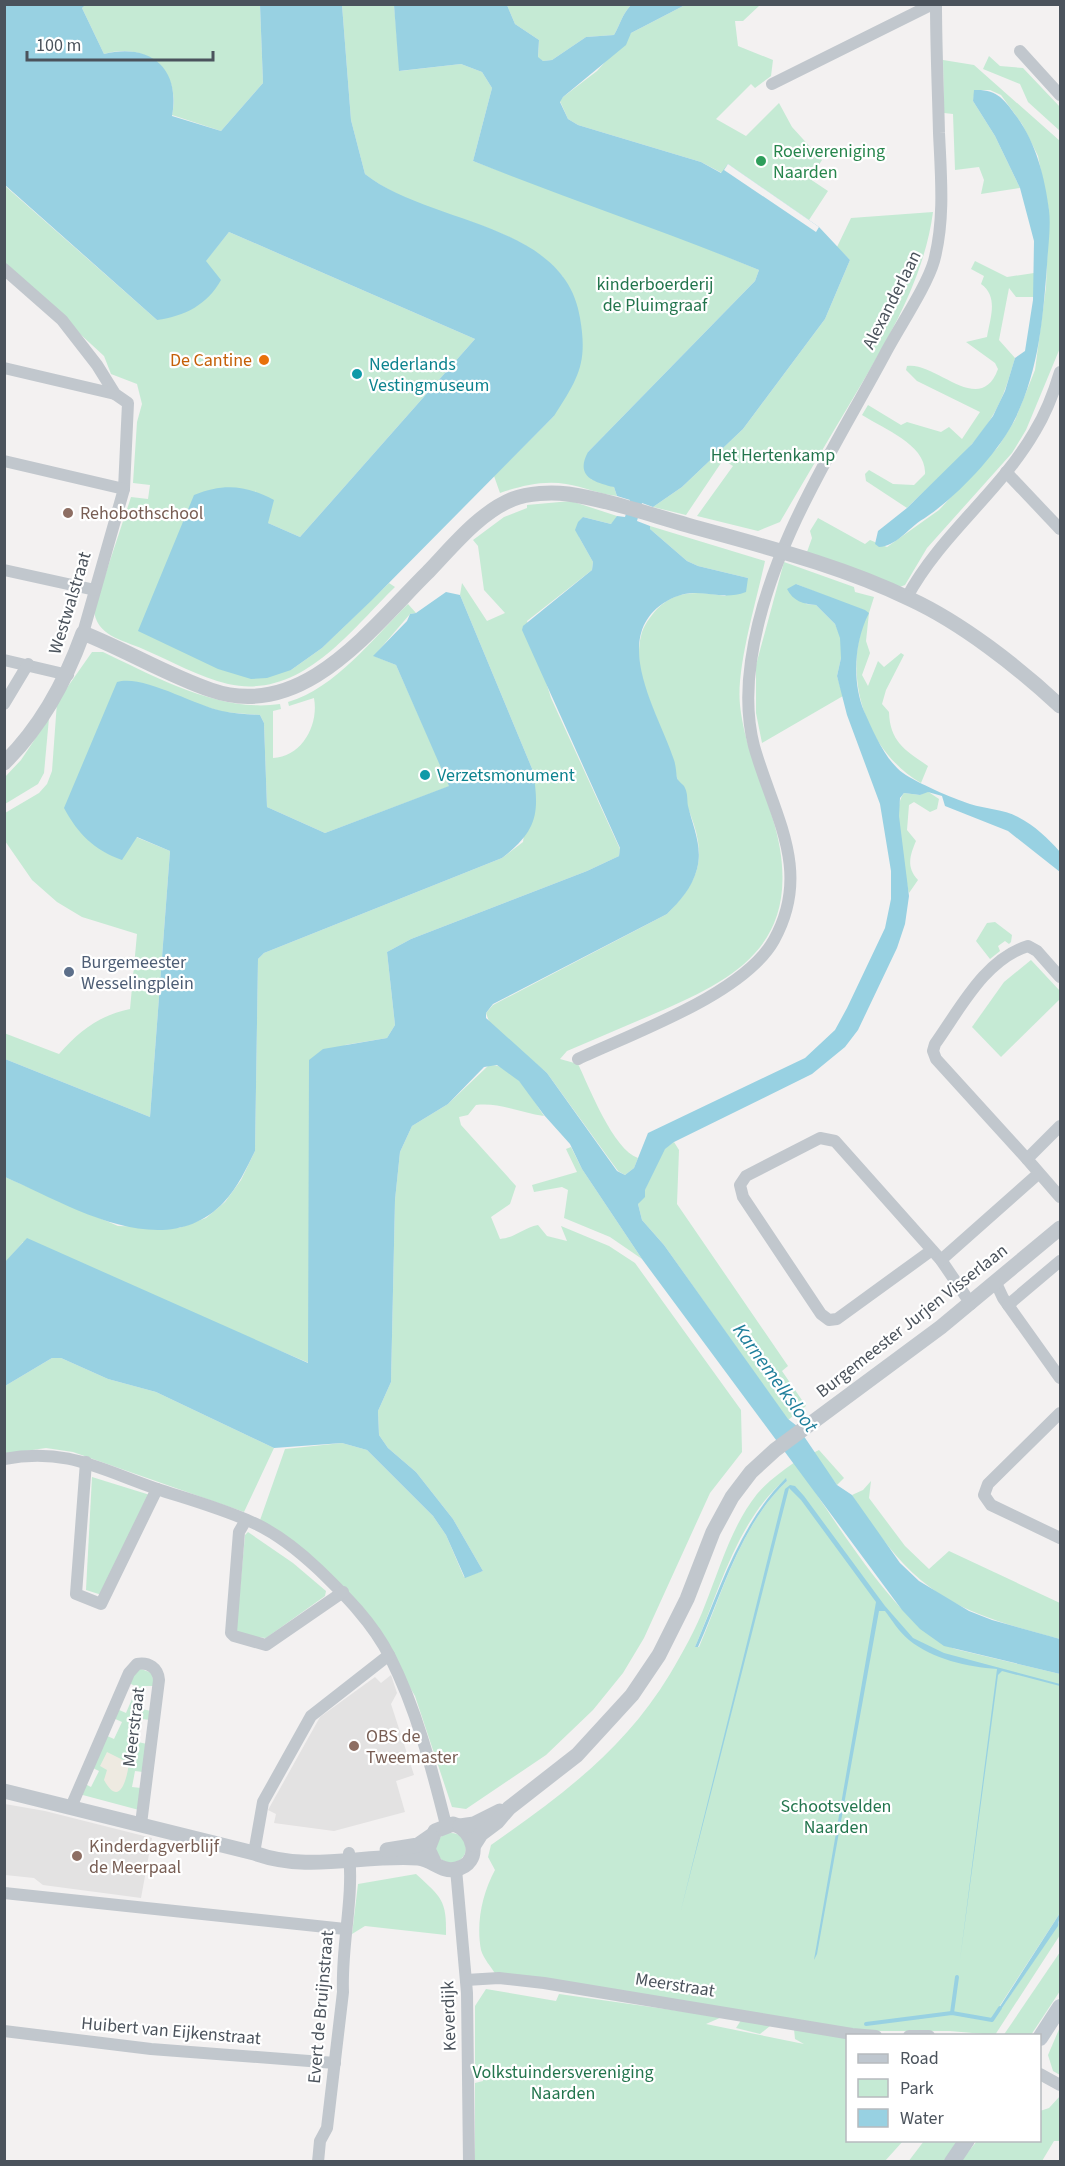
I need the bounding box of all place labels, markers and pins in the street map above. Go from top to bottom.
place label: Roeivereniging Naarden [773,139,885,185]
marker: Roeivereniging Naarden [754,154,768,168]
place label: De Cantine [170,348,252,373]
place label: Nederlands Vestingmuseum [369,352,489,398]
marker: De Cantine [257,353,271,367]
marker: Nederlands Vestingmuseum [350,367,364,381]
place label: Rehobothschool [80,501,203,526]
marker: Rehobothschool [61,506,75,520]
place label: Verzetsmonument [437,763,575,788]
marker: Verzetsmonument [418,768,432,782]
place label: Burgemeester Wesselingplein [81,950,194,996]
marker: Burgemeester Wesselingplein [62,965,76,979]
place label: OBS de Tweemaster [366,1724,459,1770]
marker: OBS de Tweemaster [347,1739,361,1753]
place label: Kinderdagverblijf de Meerpaal [89,1834,220,1880]
marker: Kinderdagverblijf de Meerpaal [70,1849,84,1863]

